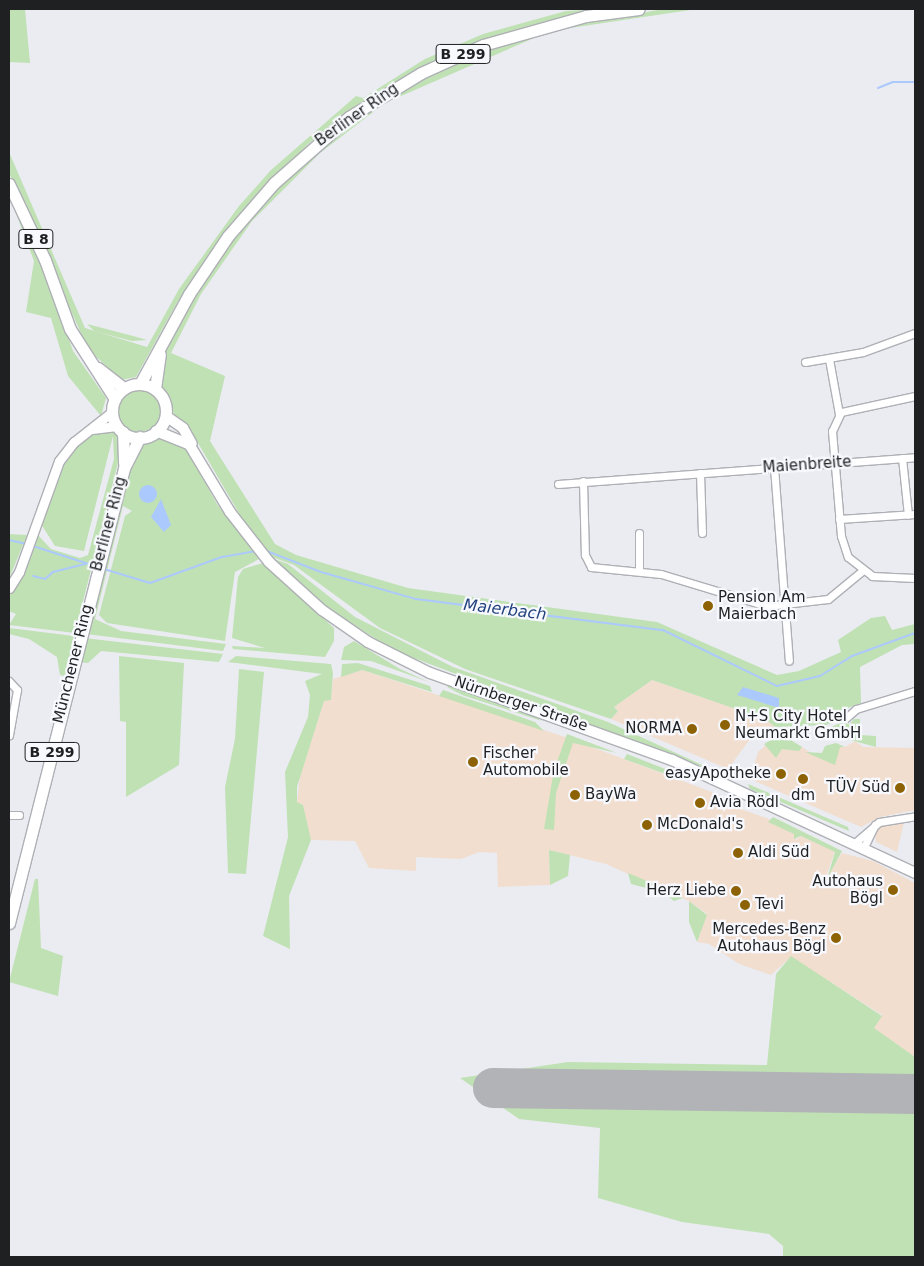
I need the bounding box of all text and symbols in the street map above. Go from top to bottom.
road number: B 299 [436,42,490,66]
street label: Berliner Ring [312,80,402,150]
road number: B 8 [17,228,55,250]
street label: Maienbreite [762,453,852,477]
street label: Berliner Ring [88,475,130,573]
place label: Pension Am Maierbach [718,588,806,623]
water label: Maierbach [462,595,548,625]
marker: Pension Am Maierbach [702,600,714,612]
street label: Münchener Ring [49,603,97,725]
street label: Nürnberger Straße [452,673,590,735]
place label: N+S City Hotel Neumarkt GmbH [735,707,861,742]
marker: N+S City Hotel Neumarkt GmbH [719,719,731,731]
place label: NORMA [625,720,682,738]
marker: NORMA [686,723,698,735]
road number: B 299 [24,740,80,764]
place label: Fischer Automobile [483,744,569,779]
marker: Fischer Automobile [467,756,479,768]
place label: easyApotheke [665,765,771,783]
marker: easyApotheke [775,768,787,780]
marker: dm [797,773,809,785]
place label: TÜV Süd [826,779,890,797]
marker: TÜV Süd [894,782,906,794]
place label: BayWa [585,786,636,804]
place label: dm [791,787,815,805]
marker: BayWa [569,789,581,801]
place label: Avia Rödl [710,794,779,812]
marker: Avia Rödl [694,797,706,809]
place label: McDonald's [657,816,743,834]
marker: McDonald's [641,819,653,831]
place label: Aldi Süd [748,844,809,862]
marker: Aldi Süd [732,847,744,859]
place label: Autohaus Bögl [812,872,883,907]
place label: Herz Liebe [646,882,726,900]
marker: Autohaus Bögl [887,884,899,896]
marker: Herz Liebe [730,885,742,897]
place label: Tevi [755,896,784,914]
marker: Tevi [739,899,751,911]
place label: Mercedes-Benz Autohaus Bögl [712,920,826,955]
marker: Mercedes-Benz Autohaus Bögl [830,932,842,944]

